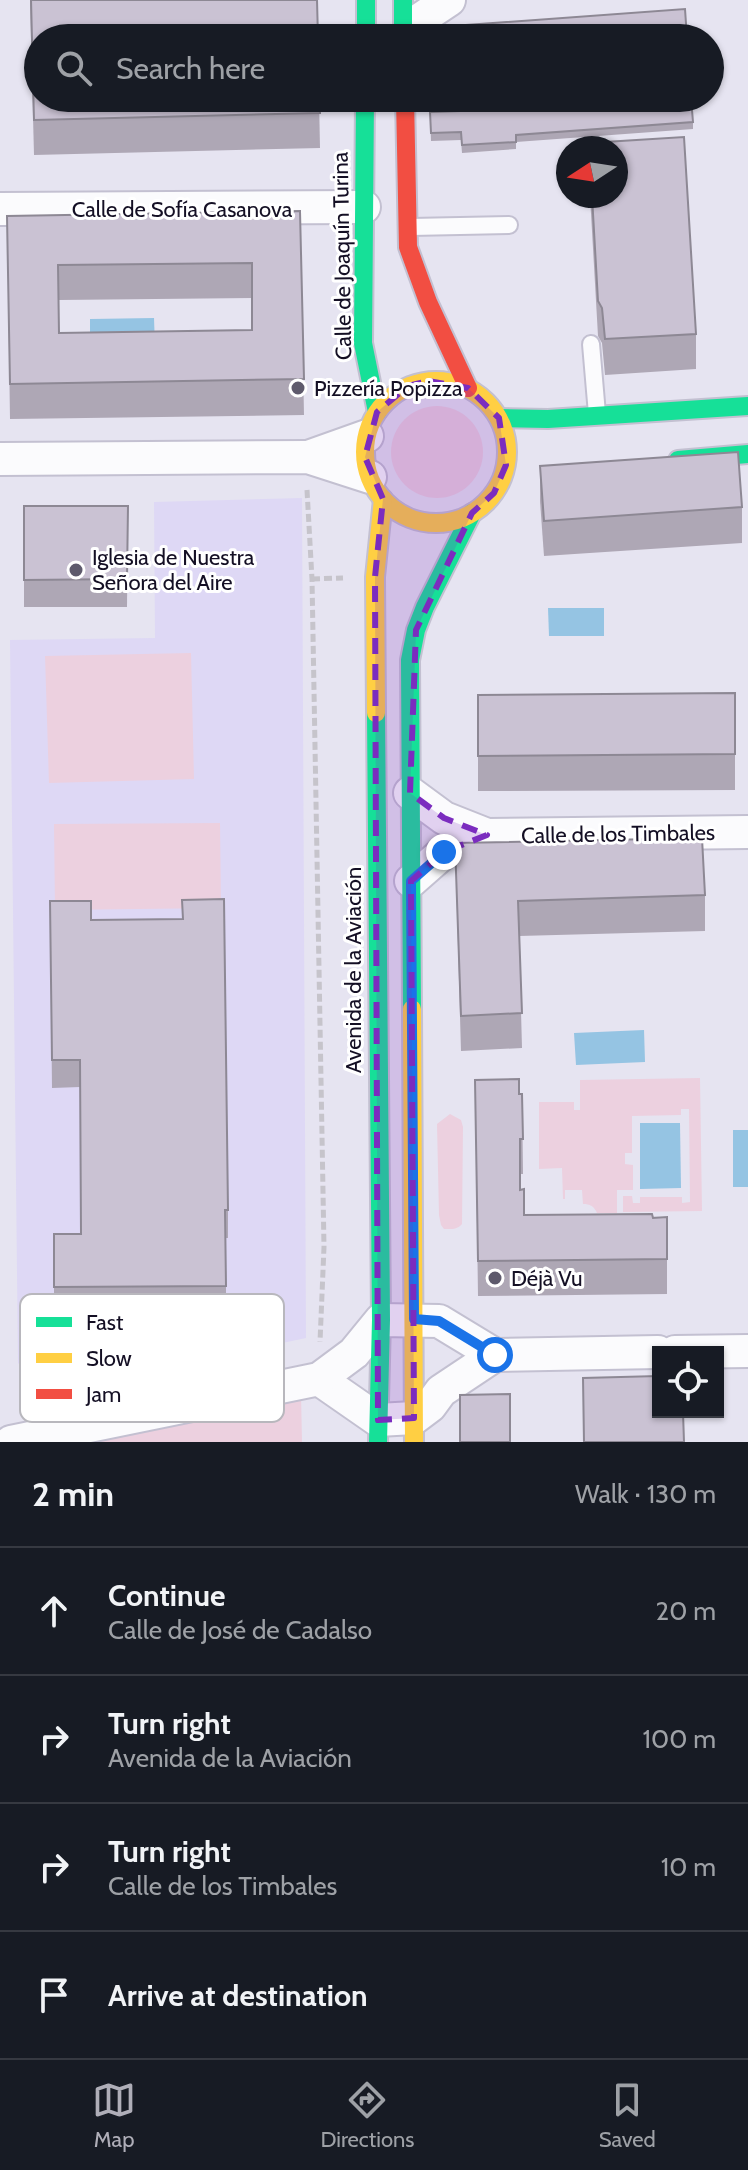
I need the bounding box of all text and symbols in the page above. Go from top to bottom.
search box [24,24,724,112]
icon: search [52,46,96,90]
text: Search here [116,50,265,87]
north arrow [556,136,628,208]
street label: Calle de Joaquín Turina [327,151,357,360]
street label: Calle de Sofía Casanova [72,196,293,223]
place label: Pizzería Popizza [314,375,463,402]
marker: Pizzería Popizza [289,379,307,397]
place label: Iglesia de Nuestra Señora del Aire [92,544,255,596]
marker: Iglesia de Nuestra Señora del Aire [67,561,85,579]
street label: Calle de los Timbales [521,819,715,849]
route end [426,834,462,870]
street label: Avenida de la Aviación [340,867,367,1073]
place label: Déjà Vu [511,1265,582,1292]
marker: Déjà Vu [486,1269,504,1287]
legend [20,1294,284,1422]
text: Fast [86,1309,124,1336]
route start [477,1337,513,1373]
text: Slow [86,1345,132,1372]
map controls [652,1346,724,1418]
button: locate [652,1346,724,1418]
text: Jam [85,1381,121,1408]
text: 2 min [32,1473,114,1515]
text: Walk · 130 m [575,1478,716,1510]
text: Continue [108,1577,225,1614]
icon: ahead [32,1589,76,1633]
text: 20 m [656,1595,716,1627]
text: Calle de José de Cadalso [108,1614,372,1646]
text: Turn right [108,1705,231,1742]
icon: right [32,1717,76,1761]
text: 100 m [643,1723,716,1755]
text: Avenida de la Aviación [108,1742,352,1774]
text: Turn right [108,1833,231,1870]
icon: right [32,1845,76,1889]
text: 10 m [661,1851,716,1883]
text: Calle de los Timbales [108,1870,337,1902]
icon: arrive [32,1973,76,2017]
text: Arrive at destination [108,1977,368,2014]
tab: Map [92,2078,136,2153]
tab: Directions [320,2078,414,2153]
tab: Saved [599,2078,656,2153]

